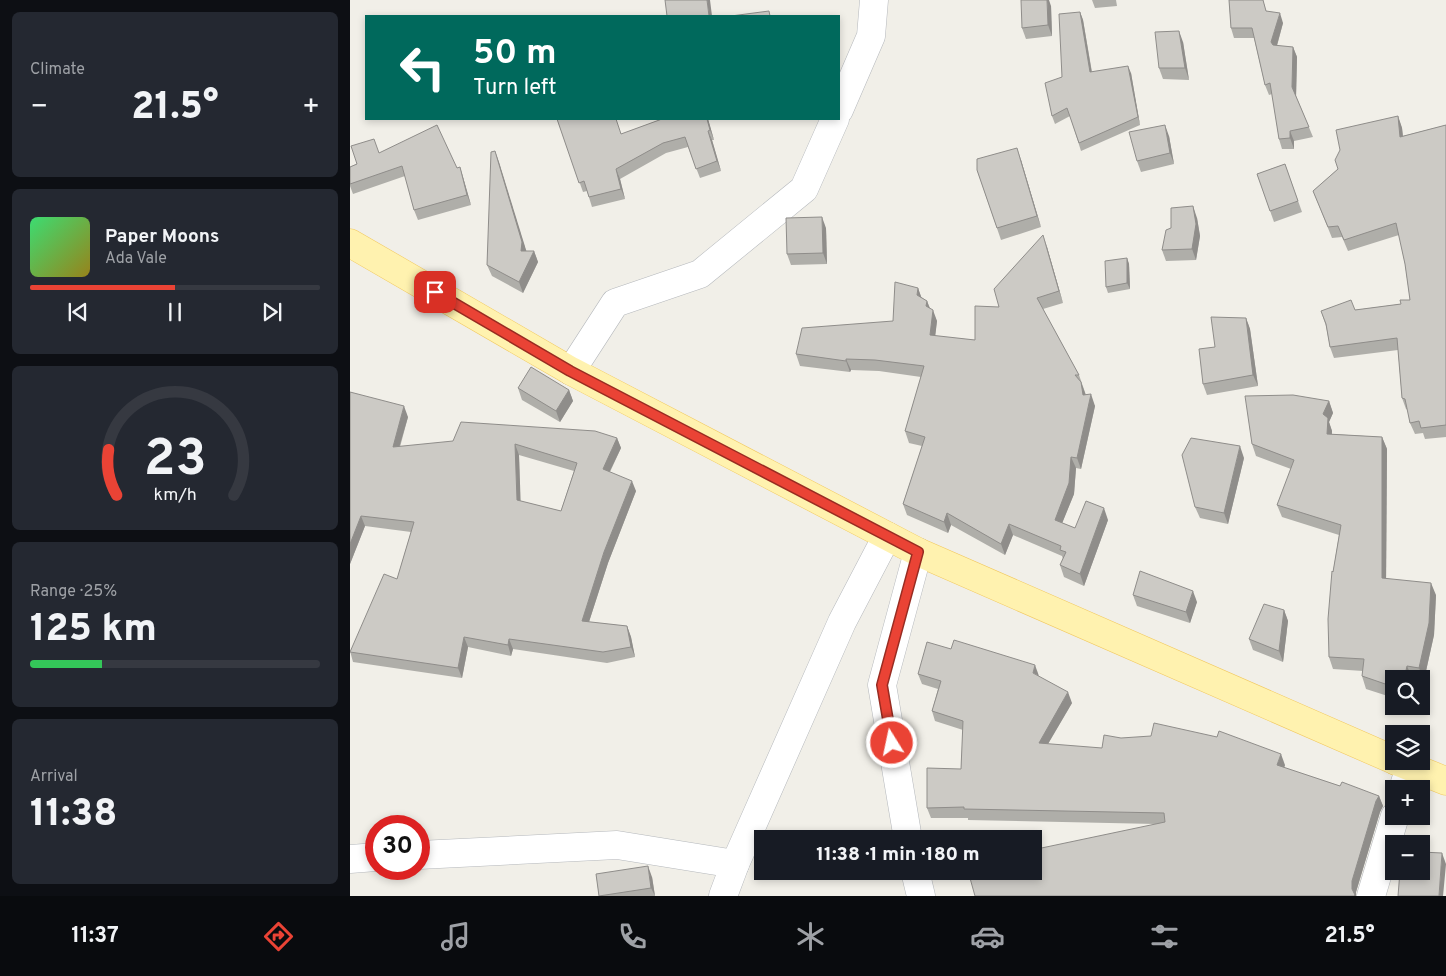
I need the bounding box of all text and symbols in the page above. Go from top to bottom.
text: 50 m [473,32,557,76]
icon: left [390,35,455,100]
text: Climate [30,60,85,80]
text: Turn left [473,75,556,102]
text: 21.5° [131,84,219,133]
text: − [30,90,48,126]
text: + [302,90,320,126]
text: Paper Moons [105,225,219,249]
text: Ada Vale [105,249,167,269]
pin [414,271,456,313]
icon: arrive [421,278,449,306]
icon: previous [64,298,92,326]
icon: pause [161,298,189,326]
icon: next [258,298,286,326]
text: 23 [144,428,206,494]
text: km/h [153,484,197,507]
text: Range · 25% [30,582,117,602]
text: 125 km [30,606,157,655]
map controls [1385,670,1430,880]
button: search [1385,670,1430,715]
position arrow [865,716,917,768]
button: layers [1385,725,1430,770]
text: Arrival [30,767,78,787]
button: + [1385,780,1430,825]
text: 11:38 [30,791,117,840]
speed limit sign: 30 [365,815,430,880]
button: − [1385,835,1430,880]
text: 11:38 · 1 min · 180 m [816,843,980,867]
icon: directions [261,919,296,954]
icon: music [438,919,473,954]
icon: phone [615,919,650,954]
icon: climate [793,919,828,954]
icon: car [970,919,1005,954]
icon: filters [1147,919,1182,954]
text: 11:37 [71,923,119,950]
text: 21.5° [1324,923,1375,950]

